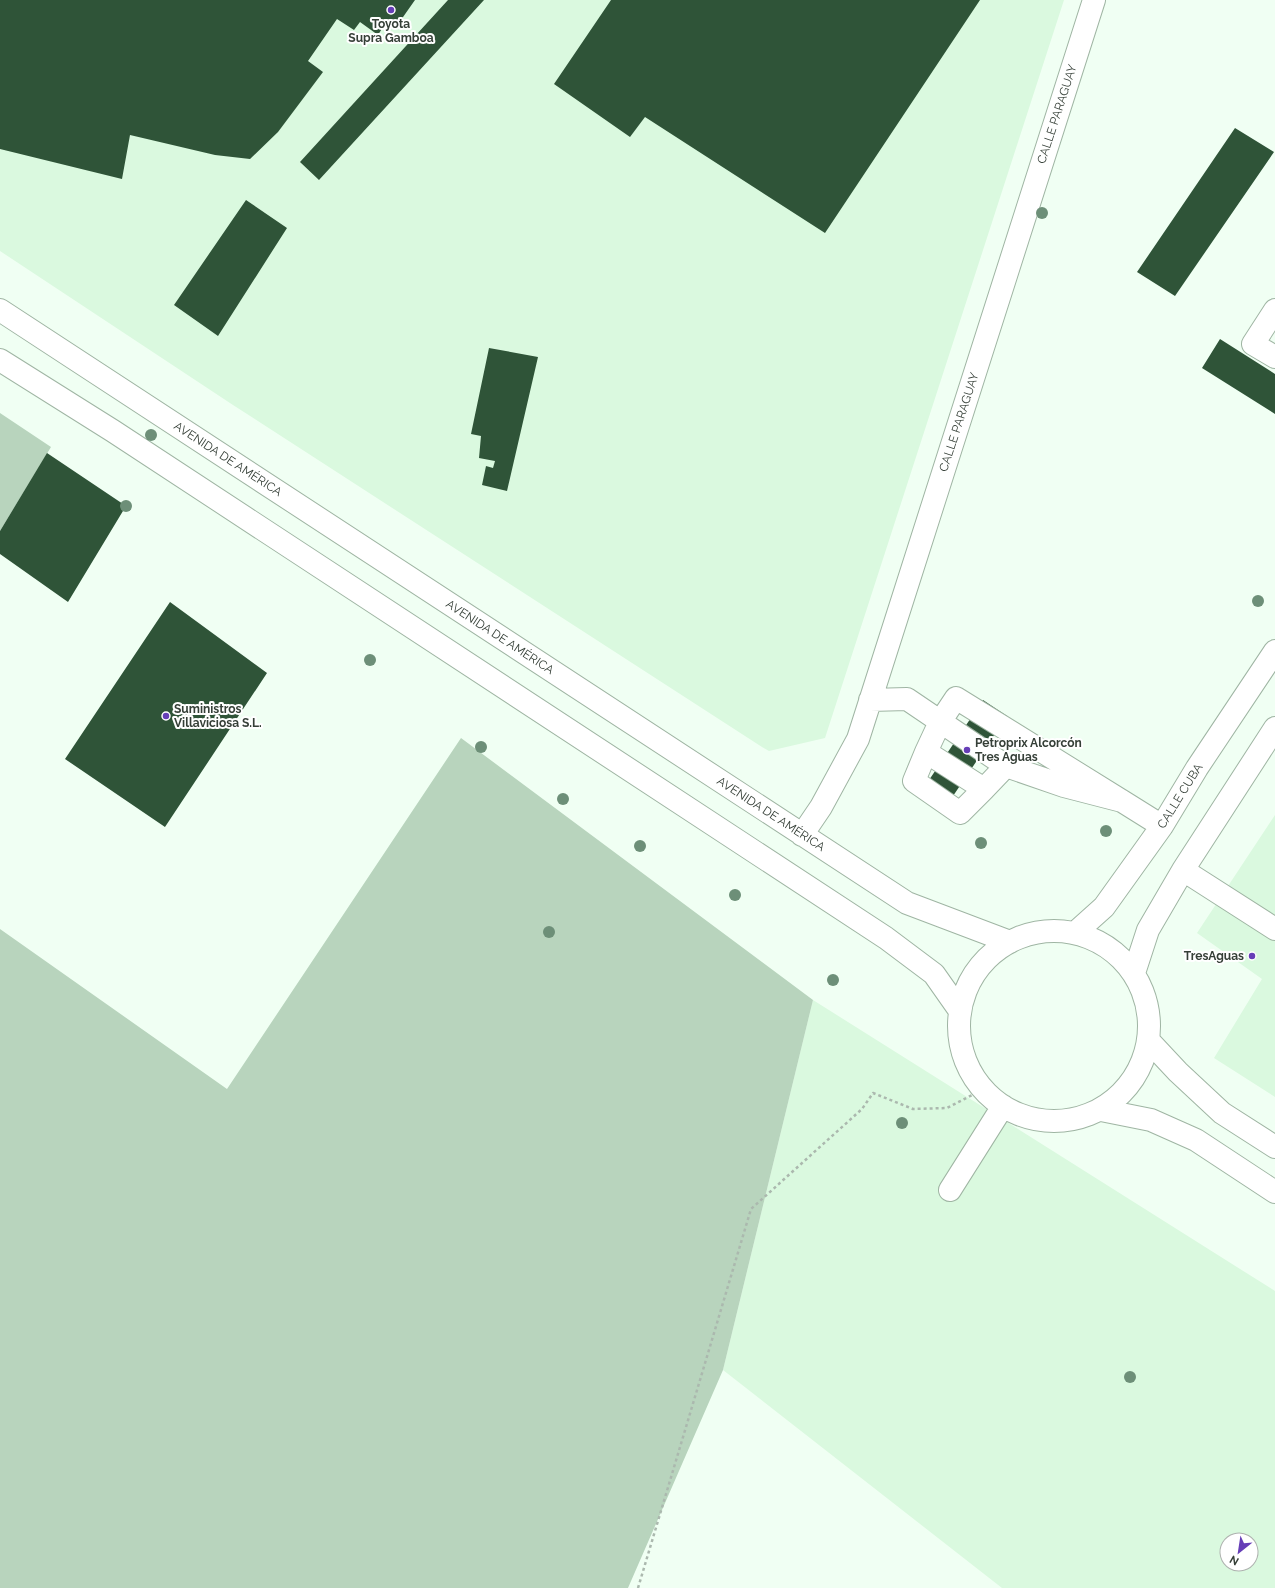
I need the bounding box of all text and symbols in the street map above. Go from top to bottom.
marker: Toyota Supra Gamboa [386,5,396,15]
place label: Toyota Supra Gamboa [348,17,434,45]
street label: CALLE PARAGUAY [1034,62,1080,165]
street label: CALLE PARAGUAY [936,370,982,473]
street label: AVENIDA DE AMÉRICA [171,419,285,499]
street label: AVENIDA DE AMÉRICA [443,597,557,677]
place label: Suministros Villaviciosa S.L. [174,702,262,730]
marker: Suministros Villaviciosa S.L. [161,711,171,721]
place label: Petroprix Alcorcón Tres Aguas [975,736,1082,764]
marker: Petroprix Alcorcón Tres Aguas [962,745,972,755]
street label: CALLE CUBA [1155,761,1205,831]
street label: AVENIDA DE AMÉRICA [714,774,828,854]
place label: TresAguas [1184,949,1244,963]
marker: TresAguas [1247,951,1257,961]
north arrow [1219,1532,1259,1572]
text: N [1227,1552,1241,1568]

